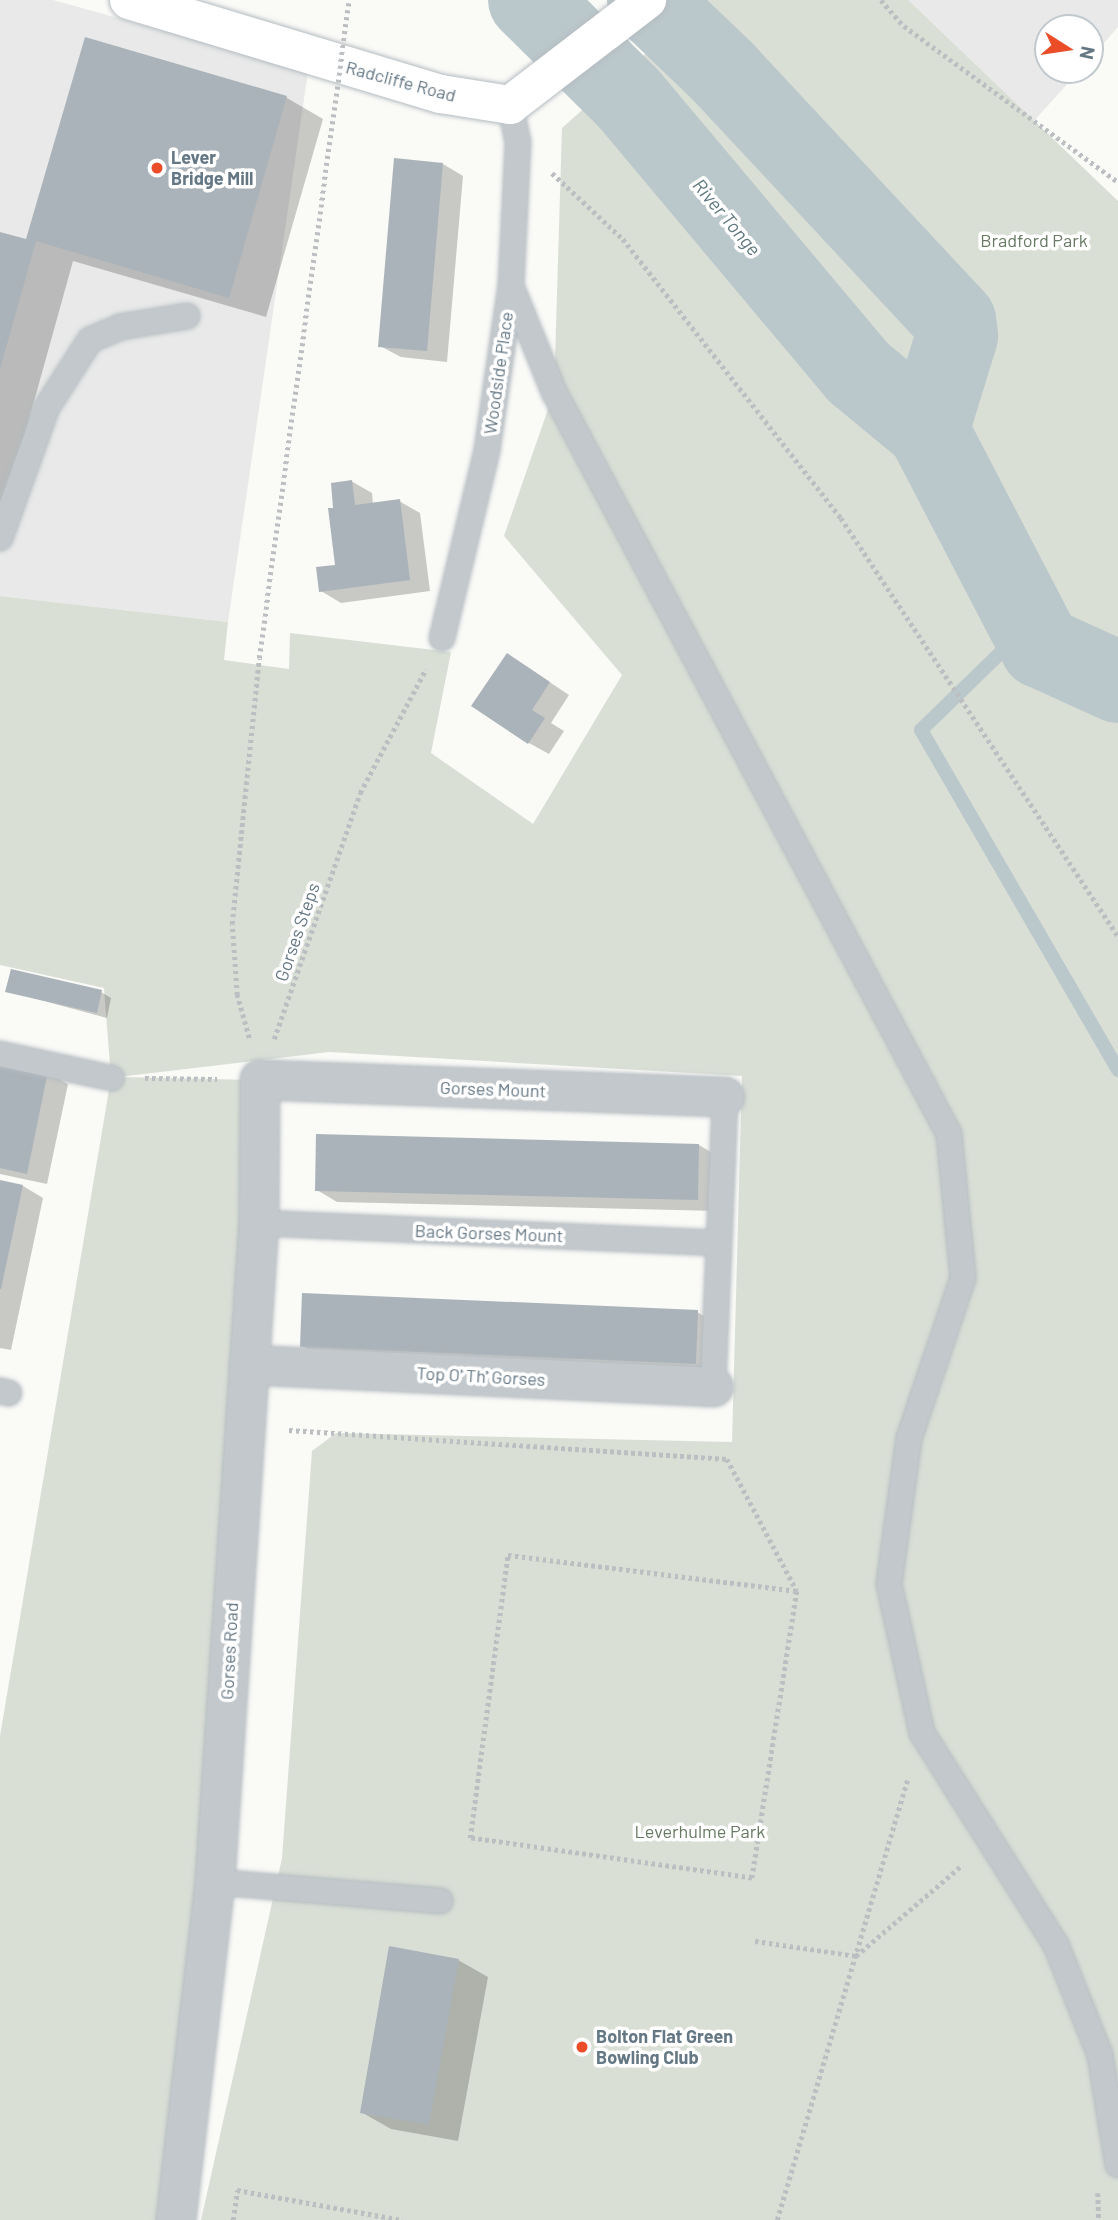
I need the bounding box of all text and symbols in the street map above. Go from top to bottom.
north arrow [1034,14,1104,84]
text: N [1076,44,1101,62]
street label: Radcliffe Road [344,56,458,106]
place label: Lever Bridge Mill [171,147,254,190]
marker: Lever Bridge Mill [149,160,165,176]
water label: River Tonge [688,174,766,260]
park label: Bradford Park [980,229,1088,251]
street label: Woodside Place [479,310,517,436]
street label: Gorses Steps [270,880,324,984]
street label: Gorses Mount [440,1076,546,1102]
street label: Back Gorses Mount [414,1220,564,1246]
street label: Top O' Th' Gorses [416,1362,546,1390]
street label: Gorses Road [216,1602,242,1700]
park label: Leverhulme Park [635,1820,765,1842]
place label: Bolton Flat Green Bowling Club [596,2026,733,2068]
marker: Bolton Flat Green Bowling Club [574,2039,590,2055]

